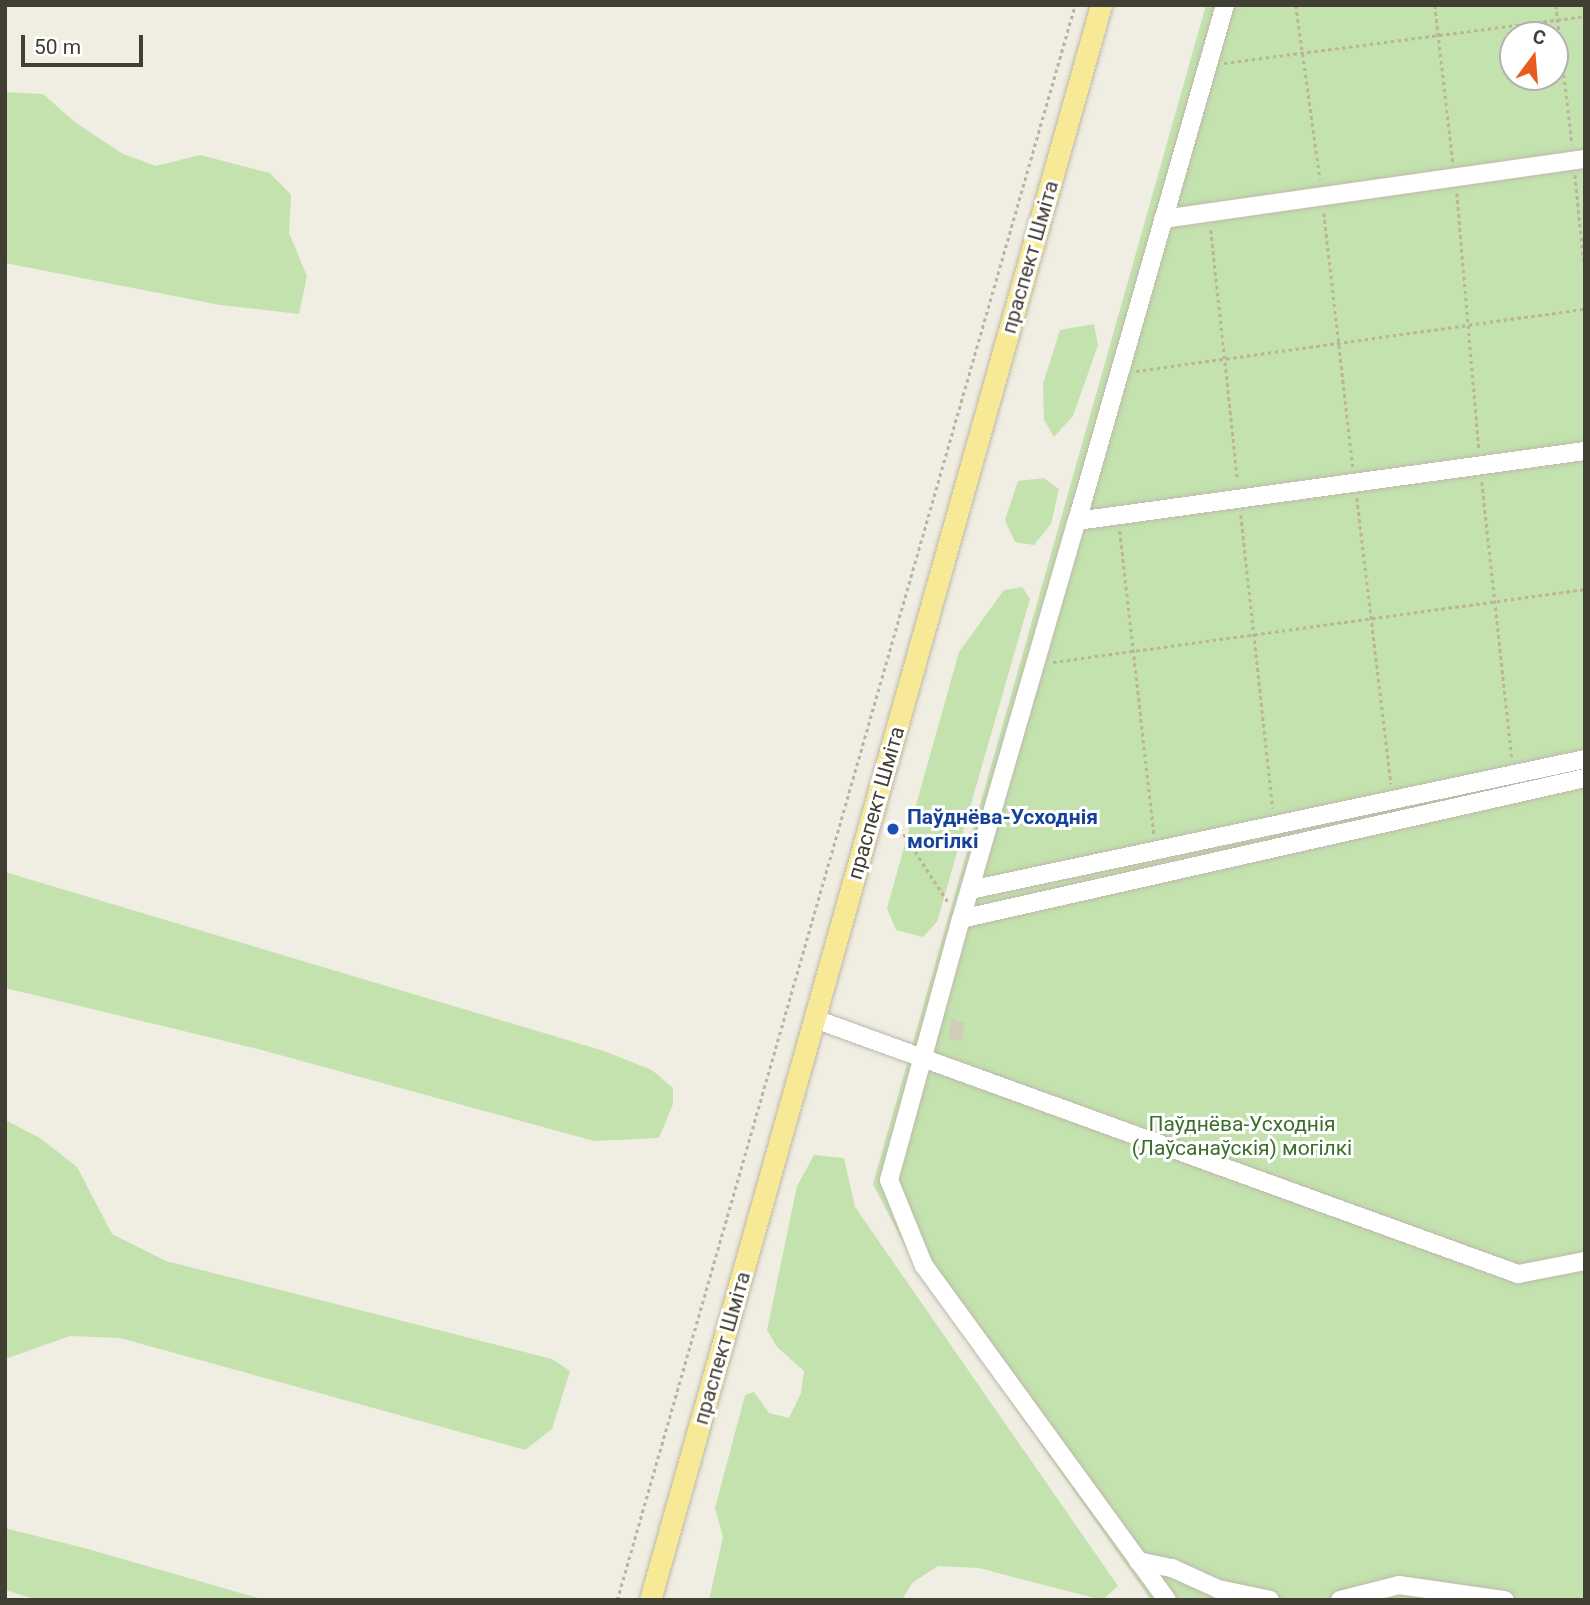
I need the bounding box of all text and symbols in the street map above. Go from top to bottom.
scale bar [24,21,147,65]
north arrow [1499,21,1569,91]
text: С [1530,24,1549,50]
text: 50 m [34,35,81,59]
street label: праспект Шміта [996,178,1064,336]
street label: праспект Шміта [842,724,910,882]
place label: Паўднёва-Усходнія могілкі [907,804,1098,854]
marker: Паўднёва-Усходнія могілкі [885,821,901,837]
park label: Паўднёва-Усходнія (Лаўсанаўскія) могілкі [1132,1111,1352,1161]
street label: праспект Шміта [688,1269,756,1427]

